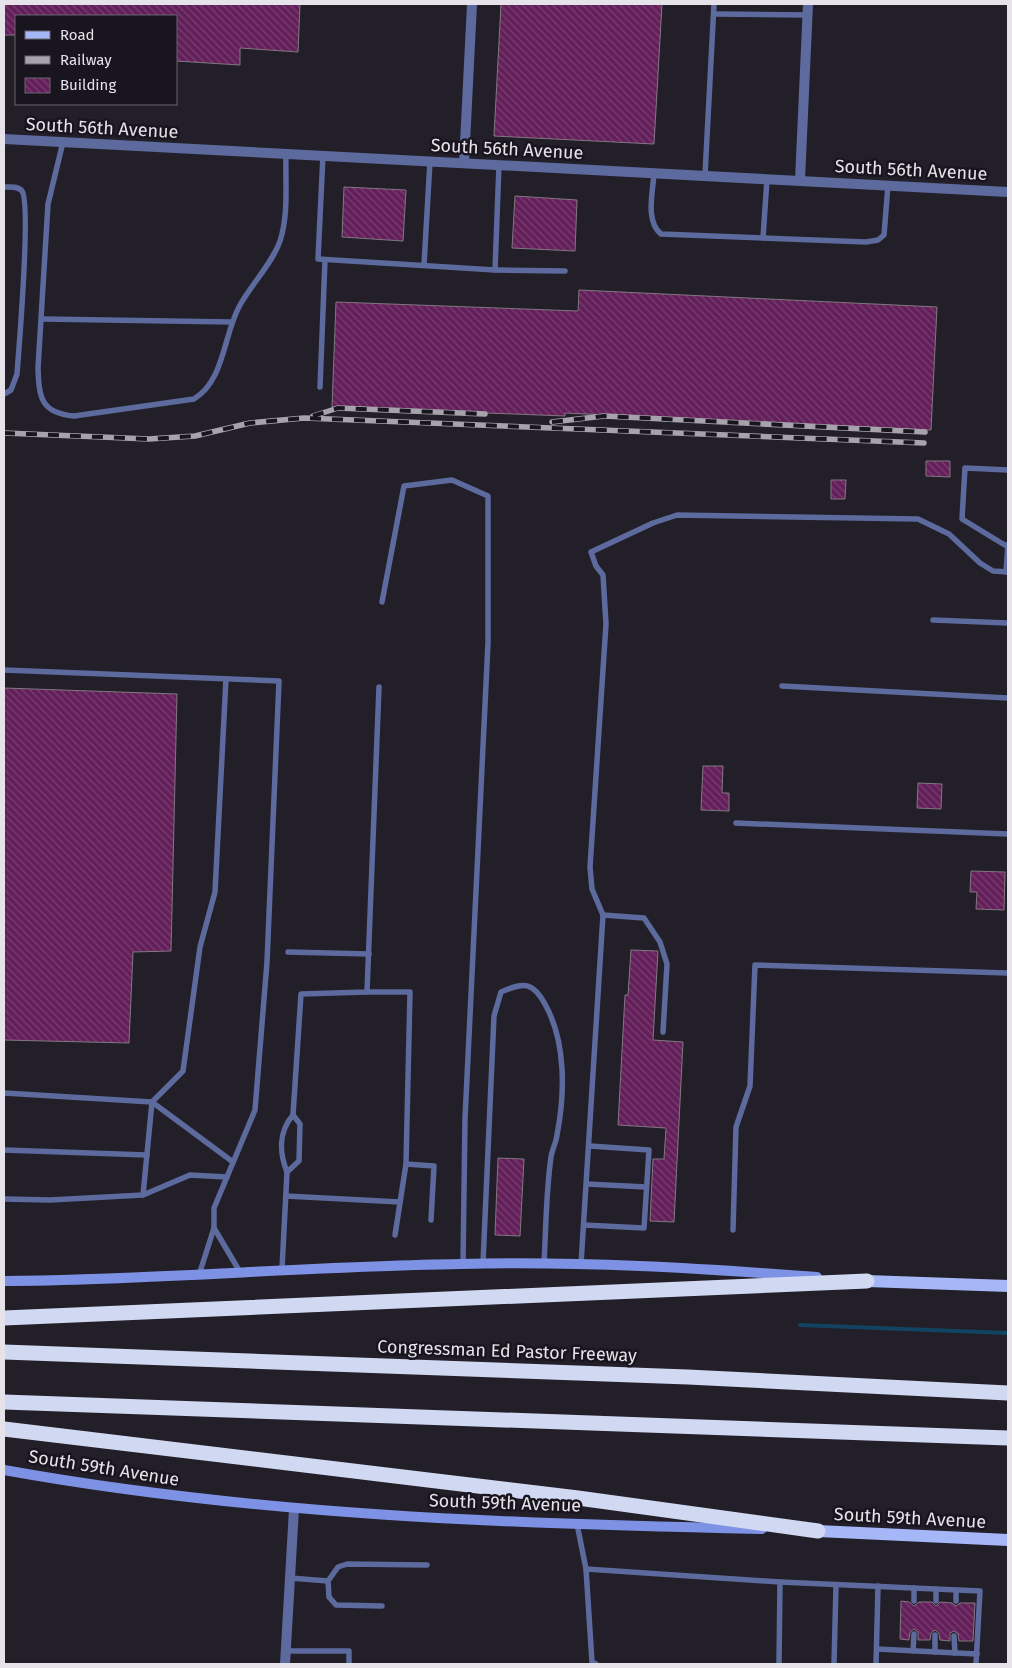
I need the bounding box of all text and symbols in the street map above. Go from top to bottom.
legend [15,15,178,105]
text: Road [60,26,95,44]
text: Railway [60,51,112,69]
text: Building [60,76,116,94]
street label: South 56th Avenue [25,113,179,143]
street label: South 56th Avenue [430,134,584,164]
street label: South 56th Avenue [834,155,988,185]
street label: Congressman Ed Pastor Freeway [377,1335,637,1367]
street label: South 59th Avenue [27,1445,181,1491]
street label: South 59th Avenue [428,1489,582,1517]
street label: South 59th Avenue [833,1503,987,1533]

